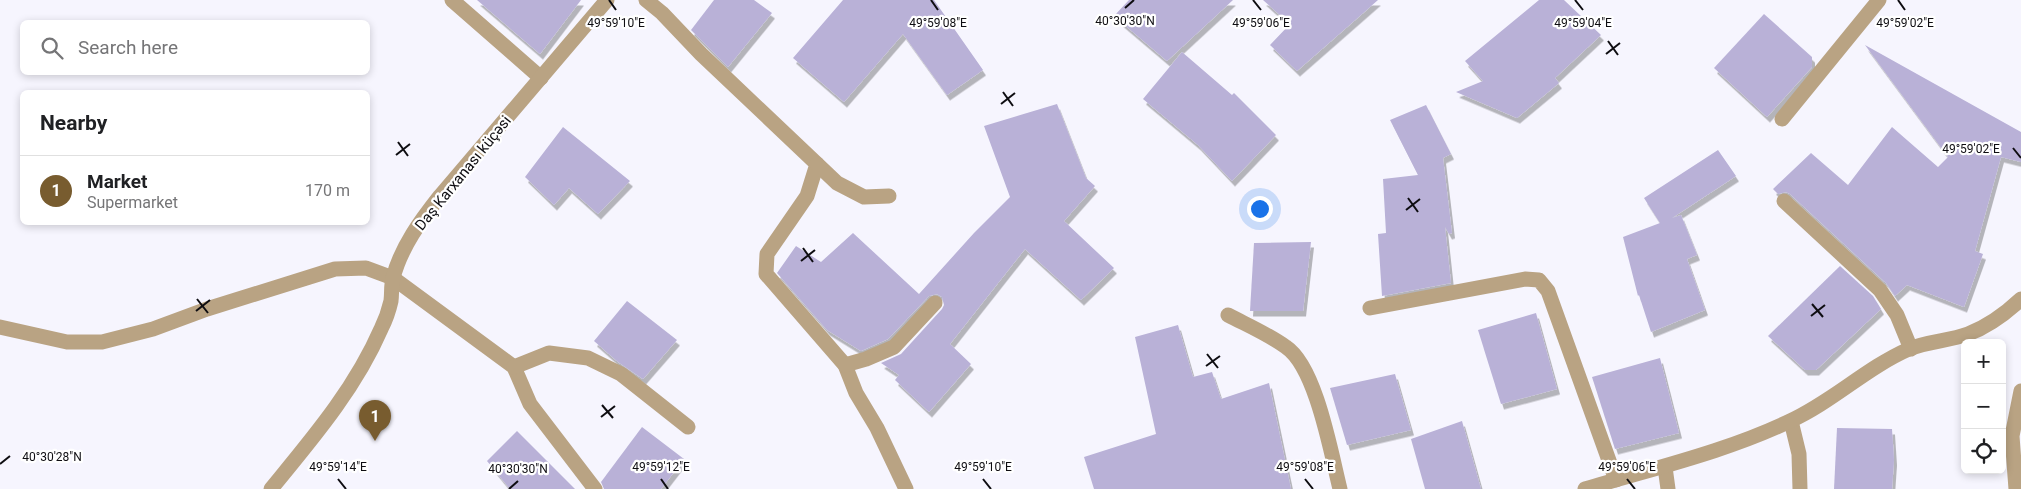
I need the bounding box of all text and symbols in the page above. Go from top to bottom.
text: 40°30'30"N [1095,14,1155,28]
text: 49°59'10"E [587,16,645,30]
text: 49°59'08"E [909,16,967,30]
text: 49°59'06"E [1232,16,1290,30]
text: 49°59'04"E [1554,16,1612,30]
text: 49°59'02"E [1876,16,1934,30]
search box [20,20,370,75]
icon: search [38,34,66,62]
text: Search here [78,36,178,59]
text: Nearby [40,111,107,135]
street label: Daş Karxanası küçəsi [411,112,515,234]
text: 49°59'02"E [1942,142,2000,156]
text: Market [87,170,147,193]
text: 1 [51,181,61,200]
text: 170 m [305,181,350,200]
text: Supermarket [87,193,178,212]
your location [1247,196,1273,222]
map controls [1961,339,2006,474]
button: + [1961,339,2006,384]
button: − [1961,384,2006,429]
pin: 1 [359,400,391,441]
button: locate [1961,429,2006,474]
text: 40°30'28"N [22,450,82,464]
text: 49°59'14"E [309,460,367,474]
text: 49°59'12"E [632,460,690,474]
text: 49°59'10"E [954,460,1012,474]
text: 49°59'08"E [1276,460,1334,474]
text: 49°59'06"E [1598,460,1656,474]
text: 40°30'30"N [488,462,548,476]

